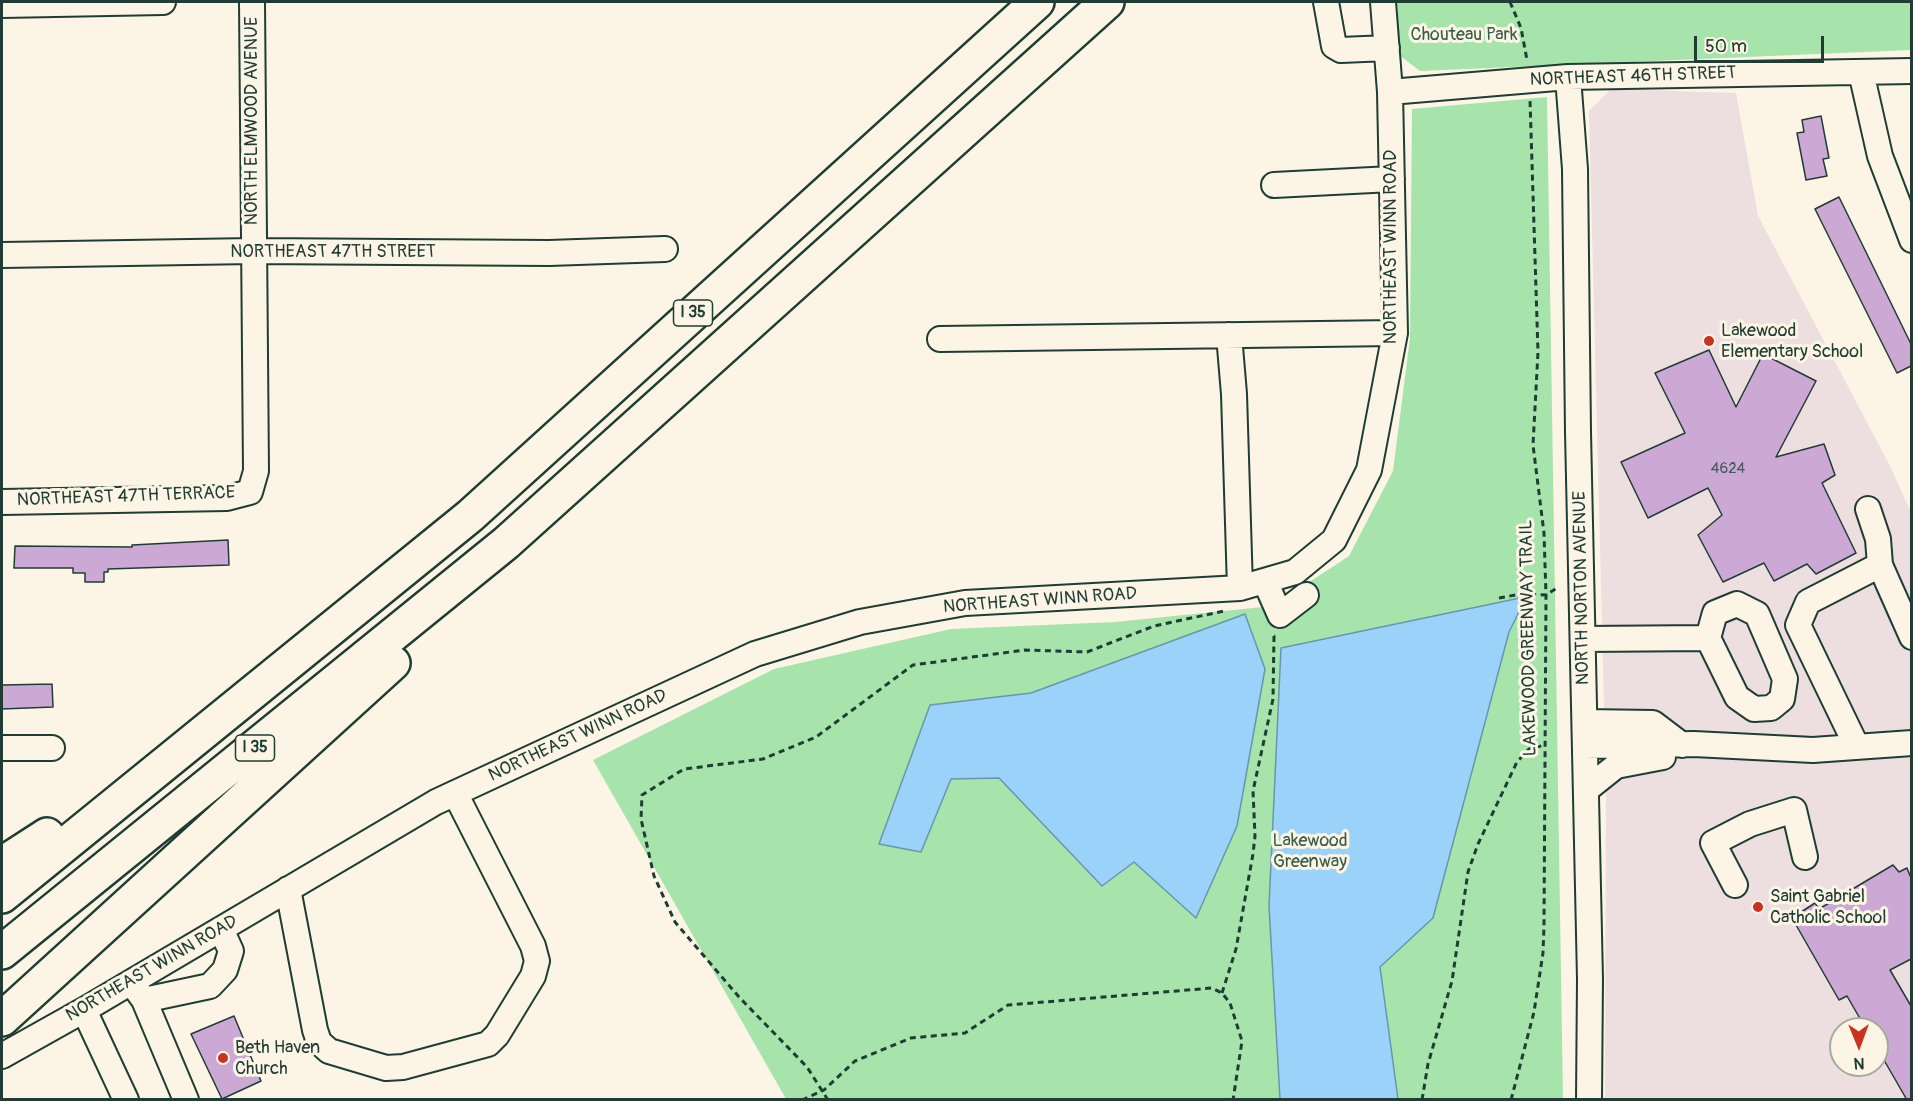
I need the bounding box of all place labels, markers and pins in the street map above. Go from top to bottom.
place label: Lakewood Elementary School [1721,320,1863,362]
marker: Lakewood Elementary School [1702,334,1716,348]
place label: Saint Gabriel Catholic School [1770,886,1887,928]
marker: Saint Gabriel Catholic School [1751,900,1765,914]
place label: Beth Haven Church [235,1037,320,1080]
marker: Beth Haven Church [216,1051,230,1065]

